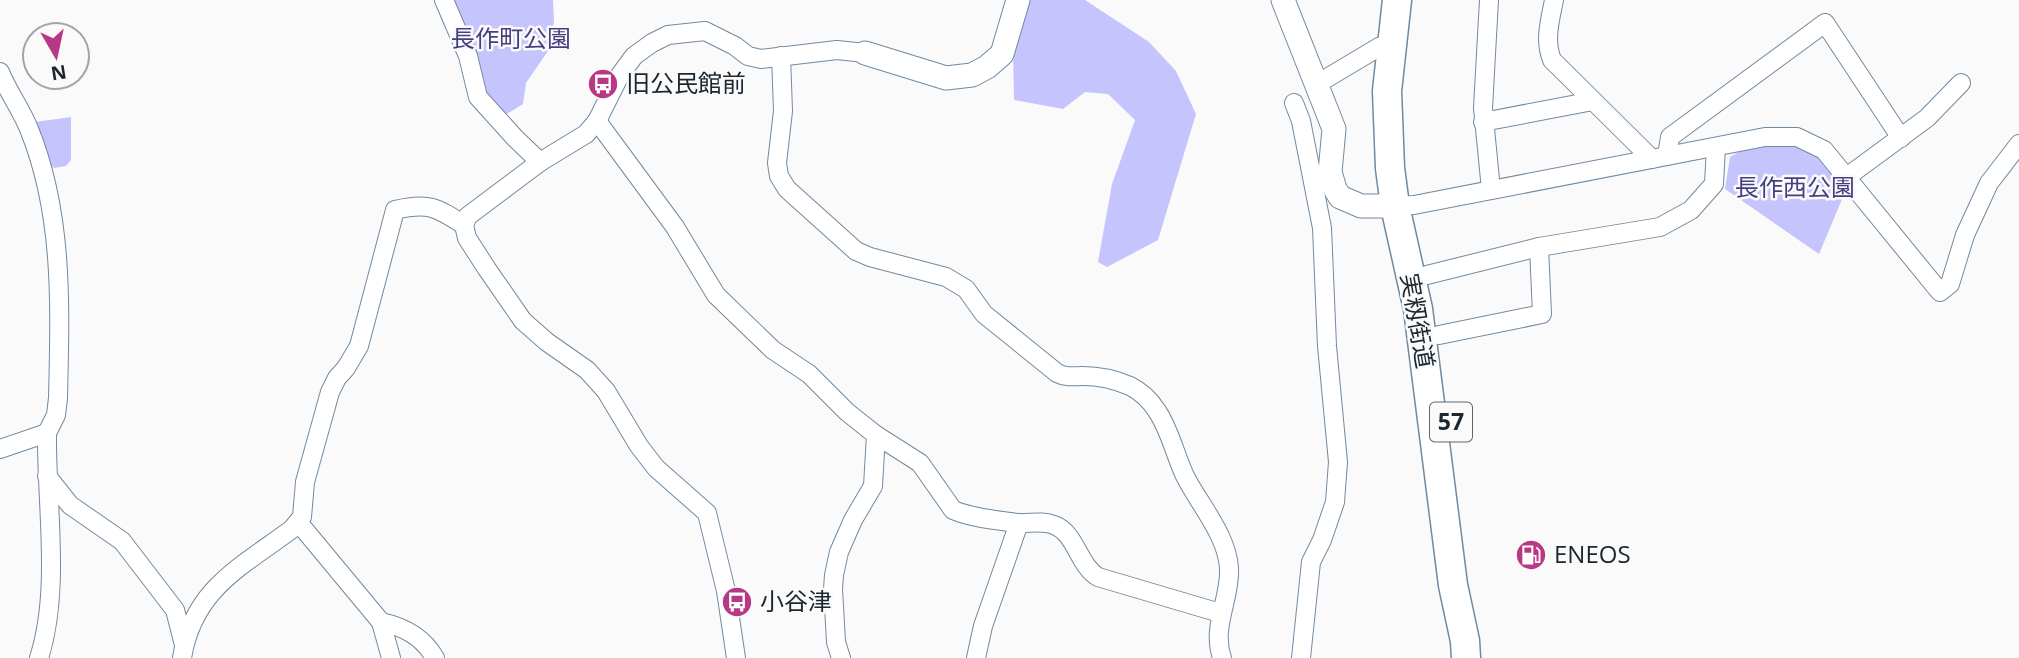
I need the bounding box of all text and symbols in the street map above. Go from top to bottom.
north arrow [21,21,91,91]
park label: 長作町公園 [451,21,571,54]
text: N [49,59,68,87]
place label: 旧公民館前 [626,66,746,99]
bus stop icon: 旧公民館前 [586,67,620,101]
park label: 長作西公園 [1735,170,1855,203]
street label: 実籾街道 [1394,271,1443,371]
road number: 57 [1430,402,1472,442]
place label: ENEOS [1554,537,1631,570]
fuel station icon: ENEOS [1514,538,1548,572]
place label: 小谷津 [760,584,832,617]
bus stop icon: 小谷津 [720,585,754,619]

